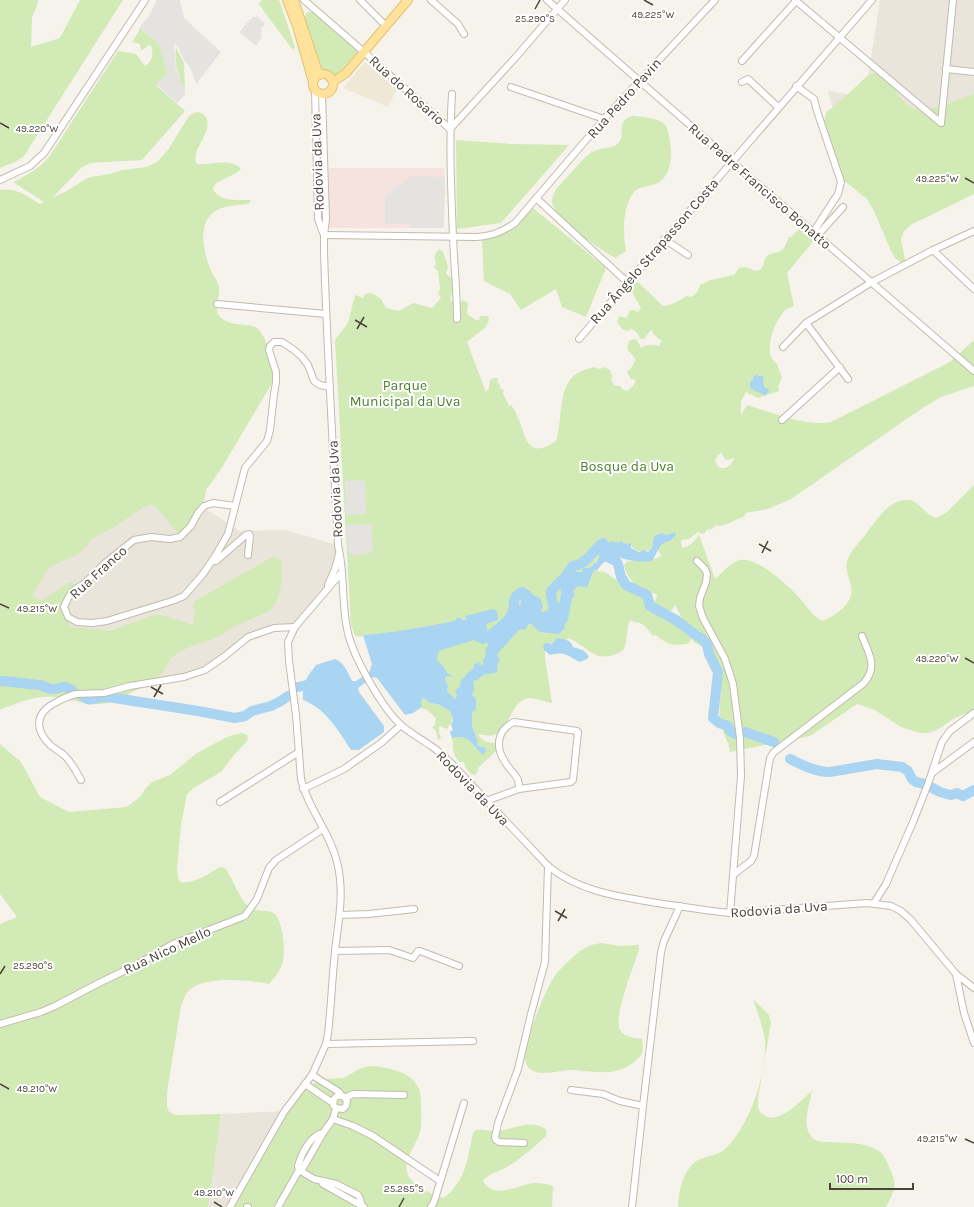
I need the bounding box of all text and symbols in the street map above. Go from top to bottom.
text: 49.225°W [632,9,674,21]
text: 25.290°S [515,13,555,25]
street label: Rua do Rosario [365,52,448,129]
street label: Rua Pedro Pavin [584,55,665,142]
street label: Rodovia da Uva [307,113,328,211]
street label: Rua Padre Francisco Bonatto [685,120,835,253]
text: 49.220°W [15,123,59,135]
text: 49.225°W [916,173,958,185]
street label: Rua Ângelo Strapasson Costa [586,175,722,328]
park label: Parque Municipal da Uva [350,377,460,410]
street label: Rodovia da Uva [324,440,347,538]
park label: Bosque da Uva [580,458,674,475]
street label: Rua Franco [66,542,131,603]
text: 49.215°W [17,603,57,615]
text: 49.220°W [915,653,959,665]
street label: Rodovia da Uva [433,747,513,829]
street label: Rodovia da Uva [730,898,828,921]
street label: Rua Nico Mello [121,923,214,978]
text: 25.290°S [13,960,53,972]
text: 49.210°W [17,1083,57,1095]
text: 49.215°W [917,1133,957,1145]
scale bar [830,1165,913,1191]
text: 100 m [836,1172,868,1186]
text: 25.285°S [384,1183,424,1195]
text: 49.210°W [194,1187,234,1199]

